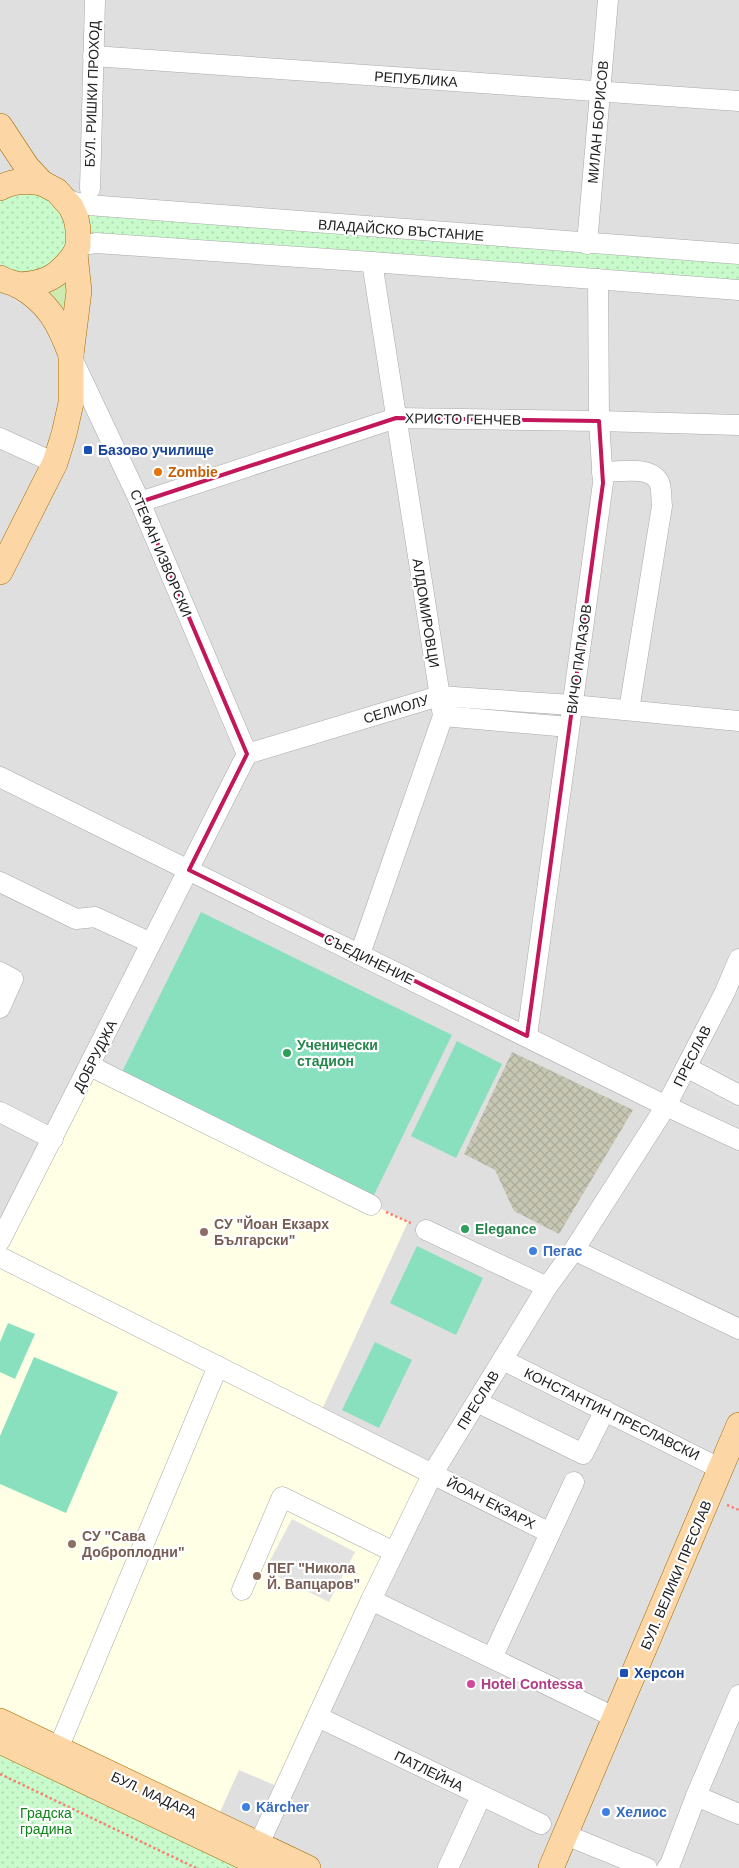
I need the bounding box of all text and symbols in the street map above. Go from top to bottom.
street label: БУЛ. РИШКИ ПРОХОД [81,20,103,168]
street label: МИЛАН БОРИСОВ [585,60,611,184]
street label: РЕПУБЛИКА [374,68,459,90]
street label: ВЛАДАЙСКО ВЪСТАНИЕ [318,215,485,244]
street label: ХРИСТО ГЕНЧЕВ [405,410,521,428]
place label: Базово училище [98,442,214,458]
marker: Базово училище [82,444,94,456]
place label: Zombie [168,464,218,480]
marker: Zombie [152,466,164,478]
street label: СТЕФАН ИЗВОРСКИ [127,487,195,619]
street label: АЛДОМИРОВЦИ [409,557,443,669]
street label: ВИЧО ПАПАЗОВ [563,603,595,715]
street label: СЕЛИОЛУ [361,691,431,727]
street label: СЪЕДИНЕНИЕ [321,930,417,988]
street label: ДОБРУДЖА [70,1017,120,1095]
street label: ПРЕСЛАВ [670,1023,714,1089]
place label: Ученически стадион [297,1037,378,1069]
marker: Ученически стадион [281,1047,293,1059]
place label: СУ "Йоан Екзарх Български" [214,1215,329,1248]
place label: Elegance [475,1221,537,1237]
marker: Elegance [459,1223,471,1235]
marker: СУ "Йоан Екзарх Български" [198,1226,210,1238]
place label: Пегас [543,1243,582,1259]
marker: Пегас [527,1245,539,1257]
street label: КОНСТАНТИН ПРЕСЛАВСКИ [522,1365,702,1463]
street label: ПРЕСЛАВ [454,1368,502,1432]
street label: ЙОАН ЕКЗАРХ [444,1473,539,1532]
street label: БУЛ. ВЕЛИКИ ПРЕСЛАВ [637,1498,715,1652]
place label: СУ "Сава Доброплодни" [82,1528,185,1560]
marker: СУ "Сава Доброплодни" [66,1538,78,1550]
place label: ПЕГ "Никола Й. Вапцаров" [267,1560,360,1592]
marker: ПЕГ "Никола Й. Вапцаров" [251,1570,263,1582]
place label: Херсон [634,1665,684,1681]
marker: Херсон [618,1667,630,1679]
place label: Hotel Contessa [481,1676,583,1692]
marker: Hotel Contessa [465,1678,477,1690]
street label: ПАТЛЕЙНА [392,1747,467,1795]
street label: БУЛ. МАДАРА [109,1768,200,1822]
place label: Kärcher [256,1799,309,1815]
marker: Kärcher [240,1801,252,1813]
place label: Хелиос [616,1804,667,1820]
park label: Градска градина [20,1805,72,1837]
marker: Хелиос [600,1806,612,1818]

